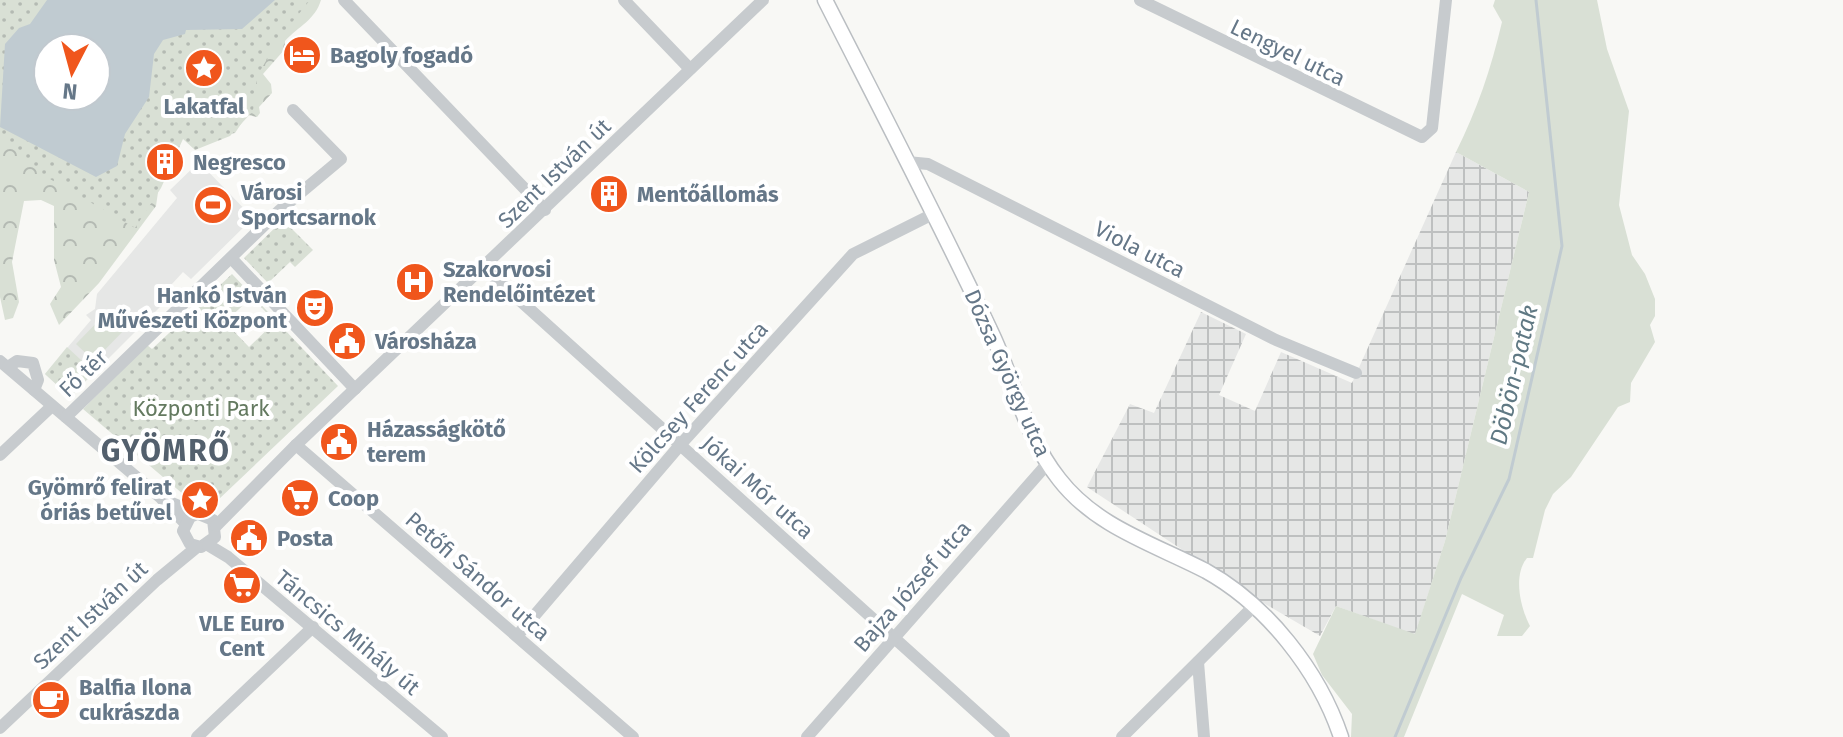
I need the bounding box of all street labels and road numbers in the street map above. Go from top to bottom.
street label: Lengyel utca [1226,13,1350,92]
street label: Szent István út [492,113,616,234]
street label: Viola utca [1090,215,1190,284]
street label: Dózsa György utca [958,285,1057,461]
street label: Kölcsey Ferenc utca [623,316,774,479]
street label: Fő tér [54,344,114,403]
street label: Jókai Mór utca [696,430,819,545]
street label: Petőfi Sándor utca [400,506,556,647]
street label: Bajza József utca [848,515,977,658]
street label: Szent István út [28,556,153,675]
street label: Táncsics Mihály út [270,564,425,701]

